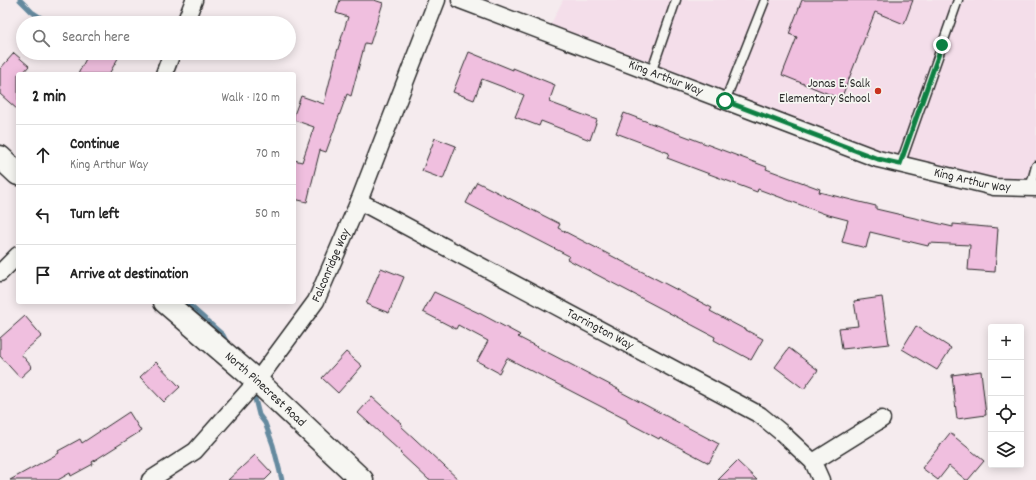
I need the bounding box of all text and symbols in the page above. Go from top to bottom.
search box [16,16,296,60]
icon: search [30,27,52,49]
text: Search here [62,27,130,49]
route end [933,36,951,54]
street label: King Arthur Way [626,55,706,101]
place label: Jonas E. Salk Elementary School [779,75,870,109]
text: 2 min [32,86,66,110]
marker: Jonas E. Salk Elementary School [873,86,883,96]
text: Walk · 120 m [222,89,280,108]
route start [716,92,734,110]
text: Continue [70,134,119,156]
icon: ahead [32,144,54,166]
text: 70 m [256,145,280,164]
text: King Arthur Way [70,156,148,175]
street label: King Arthur Way [932,163,1011,197]
icon: left [32,204,54,226]
text: Turn left [70,204,119,226]
text: 50 m [255,205,280,224]
street label: Falconridge Way [307,225,356,305]
icon: arrive [32,264,54,286]
text: Arrive at destination [70,264,188,286]
street label: Tarrington Way [563,304,637,356]
map controls [988,324,1024,468]
button: + [988,324,1024,360]
street label: North Pinecrest Road [220,347,310,432]
button: − [988,360,1024,396]
button: locate [988,396,1024,432]
button: layers [988,432,1024,468]

